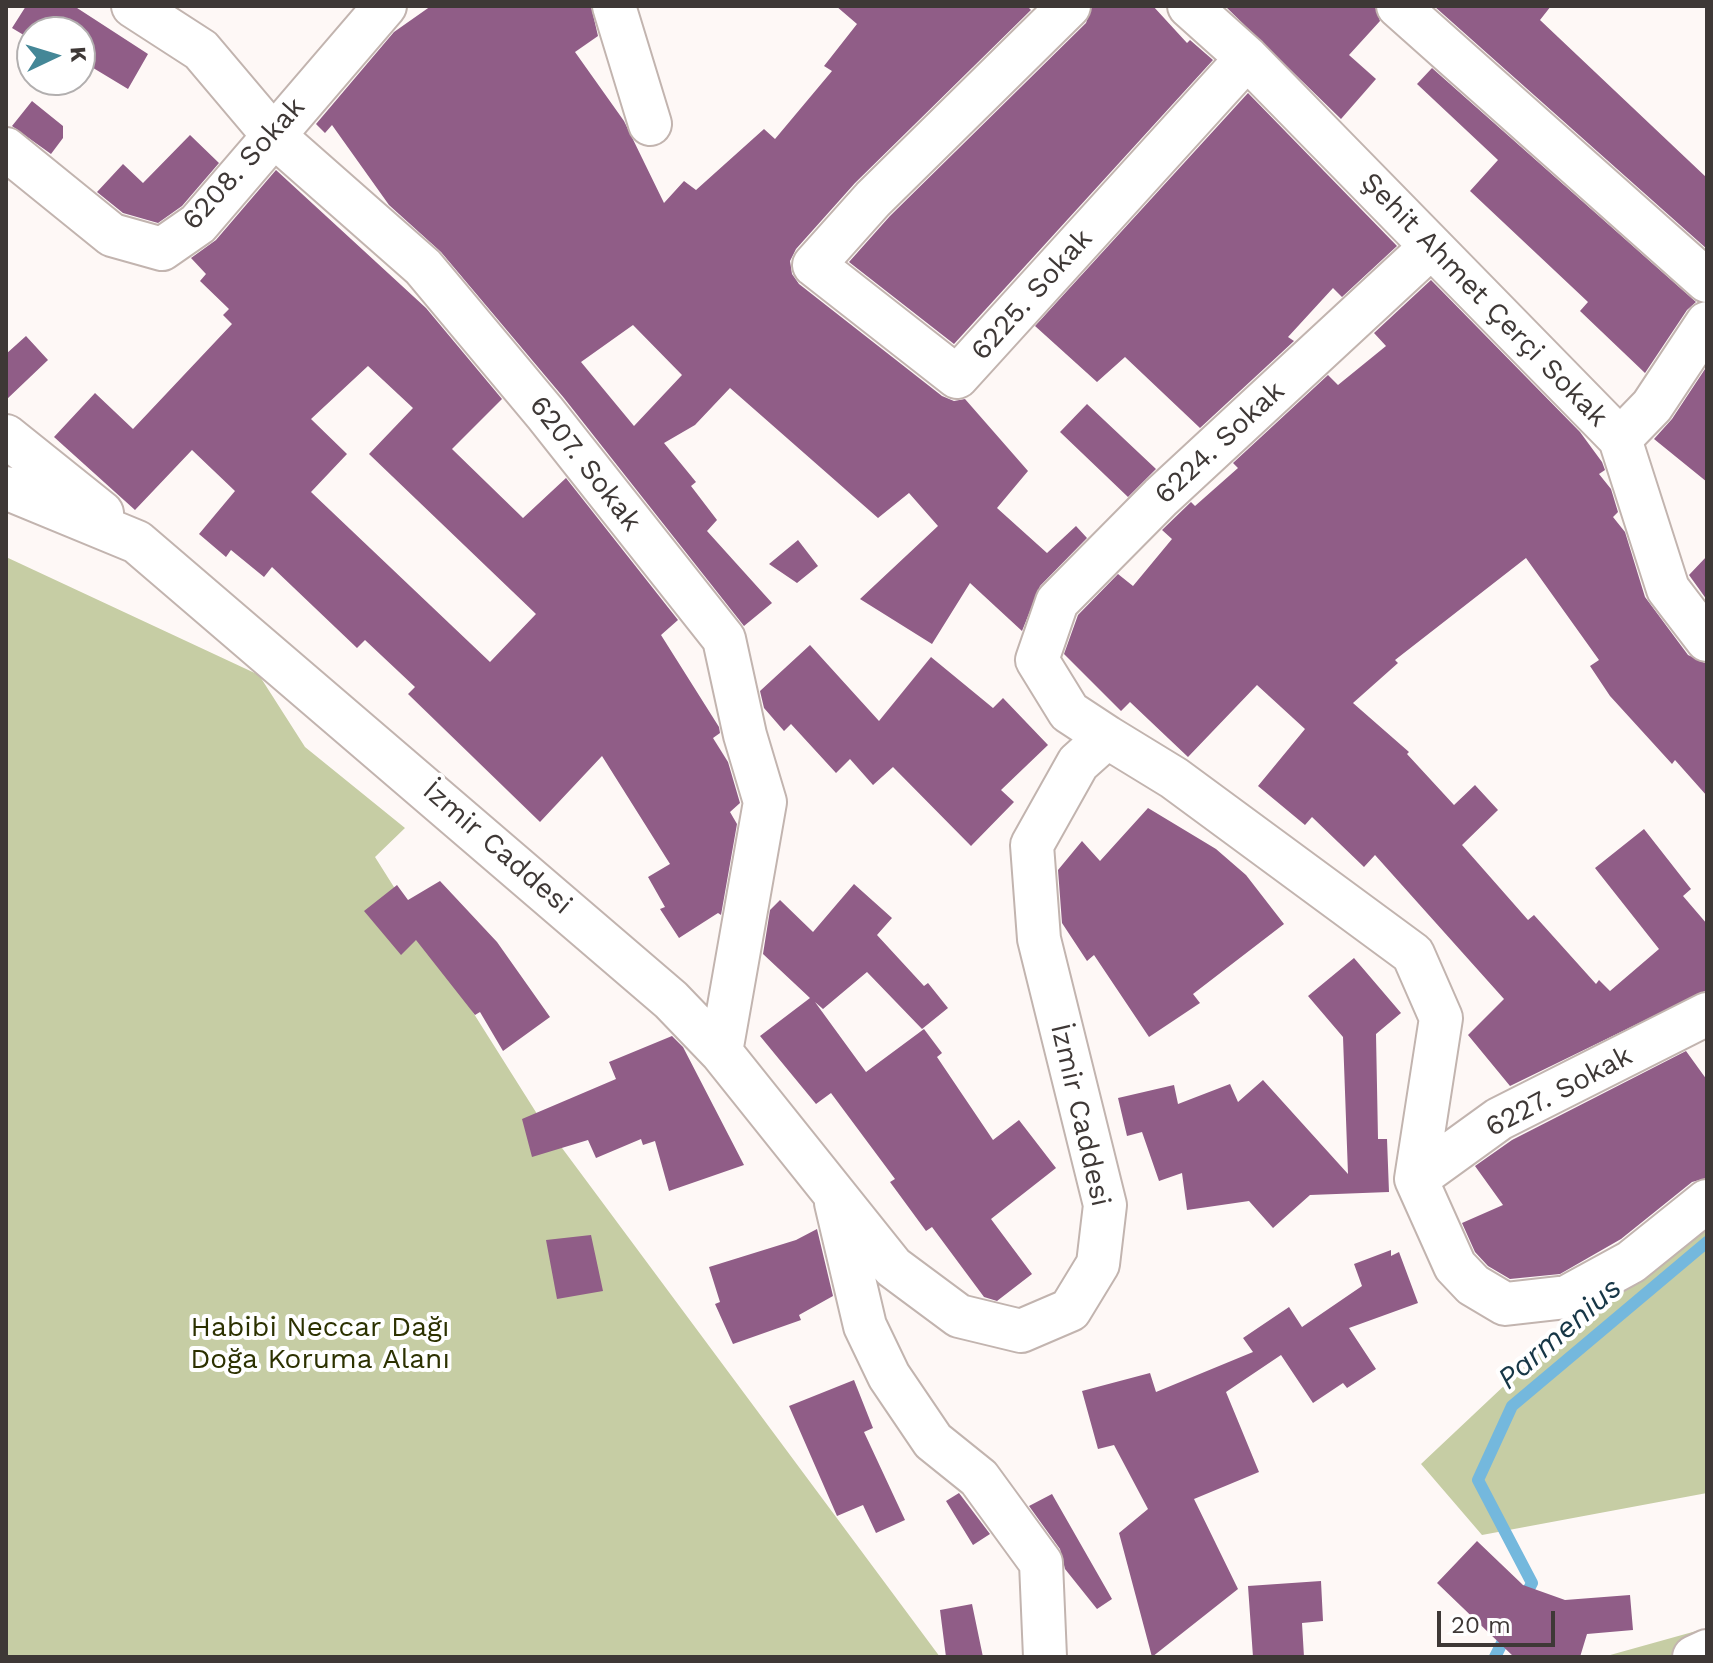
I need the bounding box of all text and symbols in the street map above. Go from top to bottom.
north arrow [16,16,96,96]
text: K [65,46,91,63]
street label: 6208. Sokak [176,91,312,237]
street label: Şehit Ahmet Çerçi Sokak [1354,166,1614,434]
street label: 6225. Sokak [964,222,1100,368]
street label: 6224. Sokak [1148,375,1292,511]
street label: 6207. Sokak [522,390,648,538]
street label: İzmir Caddesi [416,774,578,922]
street label: İzmir Caddesi [1043,1020,1117,1210]
street label: 6227. Sokak [1480,1039,1638,1145]
water label: Parmenius [1491,1270,1629,1398]
park label: Habibi Neccar Dağı Doğa Koruma Alanı [190,1311,450,1377]
scale bar [1441,1595,1559,1645]
text: 20 m [1451,1611,1511,1639]

